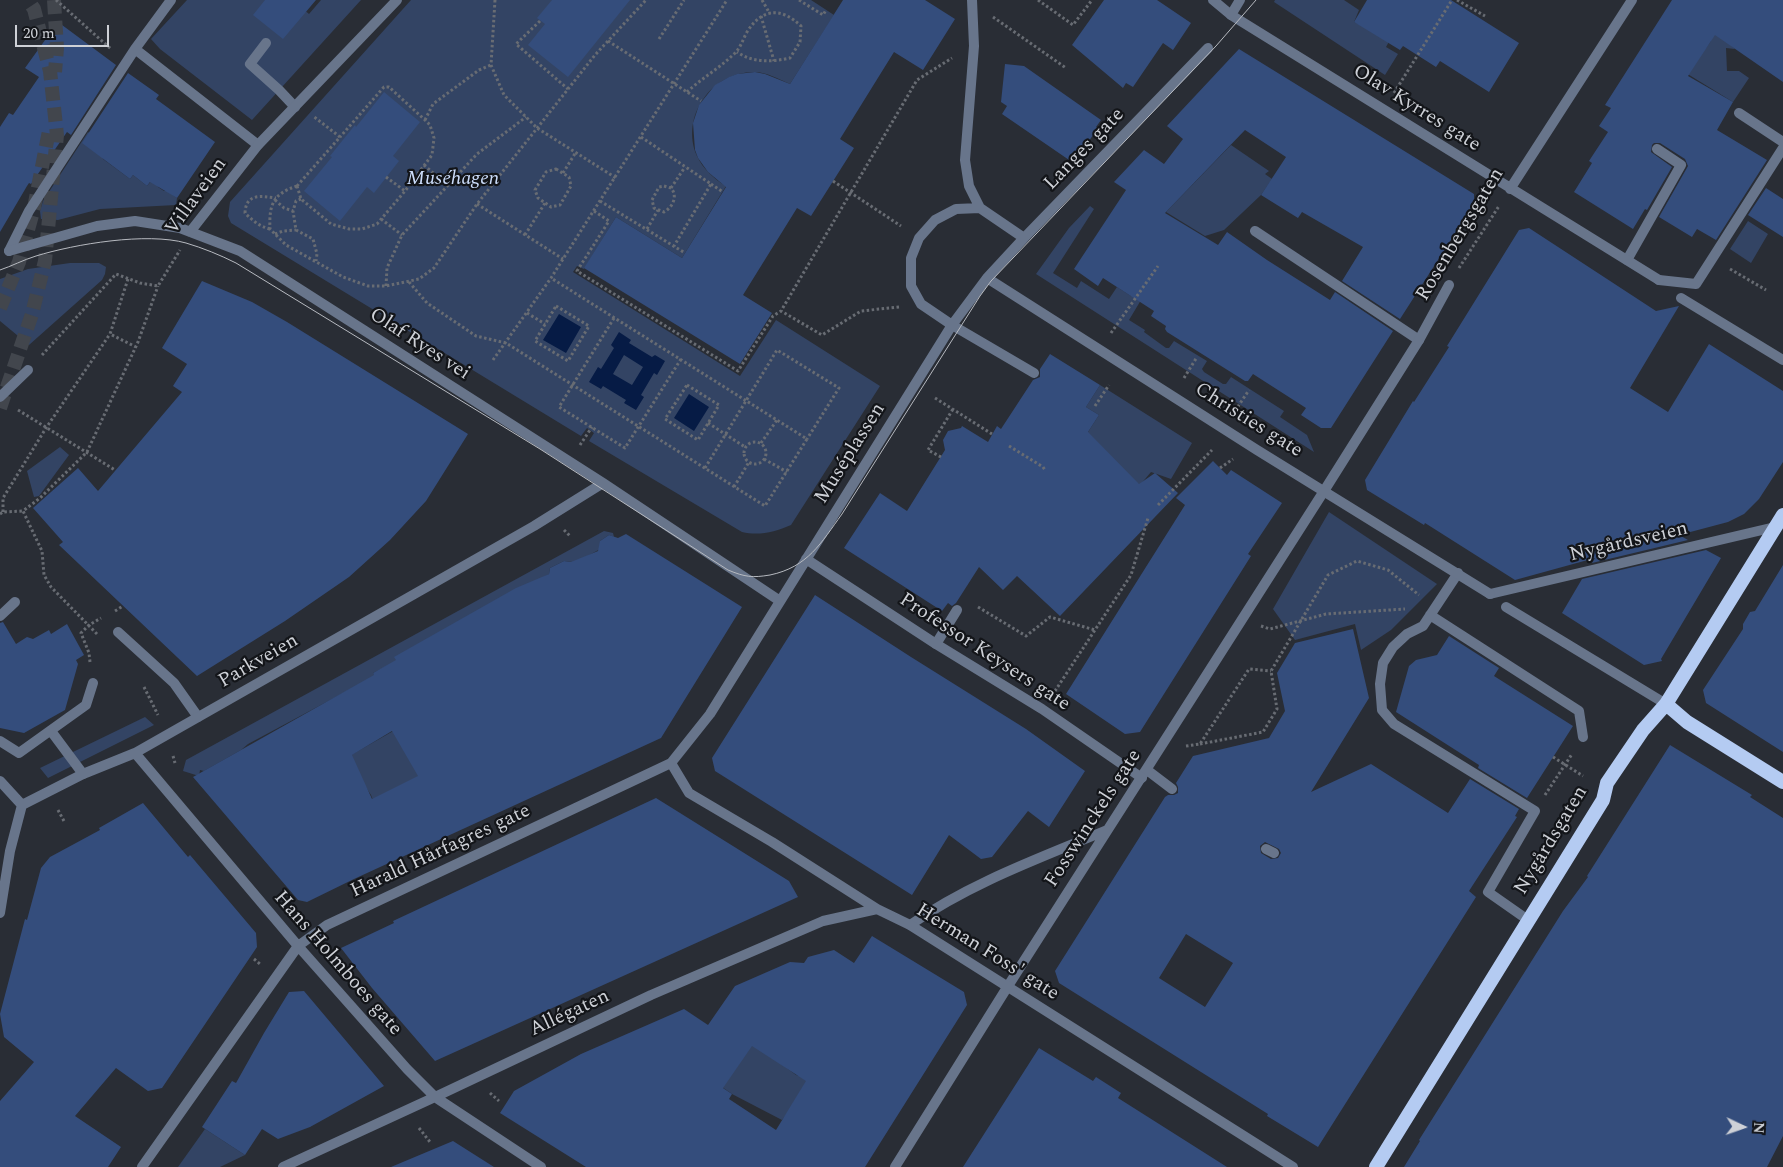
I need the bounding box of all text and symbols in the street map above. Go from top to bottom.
scale bar [18,15,111,47]
text: 20 m [23,22,55,45]
street label: Olav Kyrres gate [1348,60,1484,158]
street label: Langes gate [1040,104,1130,196]
street label: Villaveien [161,154,233,240]
street label: Rosenbergsgaten [1412,164,1510,306]
park label: Muséhagen [407,168,499,192]
street label: Olaf Ryes vei [364,304,474,386]
street label: Christies gate [1190,378,1306,464]
street label: Muséplassen [811,399,891,509]
street label: Nygårdsveien [1567,518,1691,568]
street label: Professor Keysers gate [894,589,1074,717]
street label: Parkveien [215,630,303,694]
street label: Fosswinckels gate [1041,746,1147,892]
street label: Nygårdsgaten [1510,782,1594,900]
street label: Harald Hårfagres gate [347,800,535,904]
street label: Hans Holmboes gate [268,887,406,1041]
street label: Herman Foss' gate [911,899,1063,1007]
street label: Allégaten [526,985,614,1043]
north arrow [1718,1102,1768,1152]
text: N [1748,1122,1769,1134]

